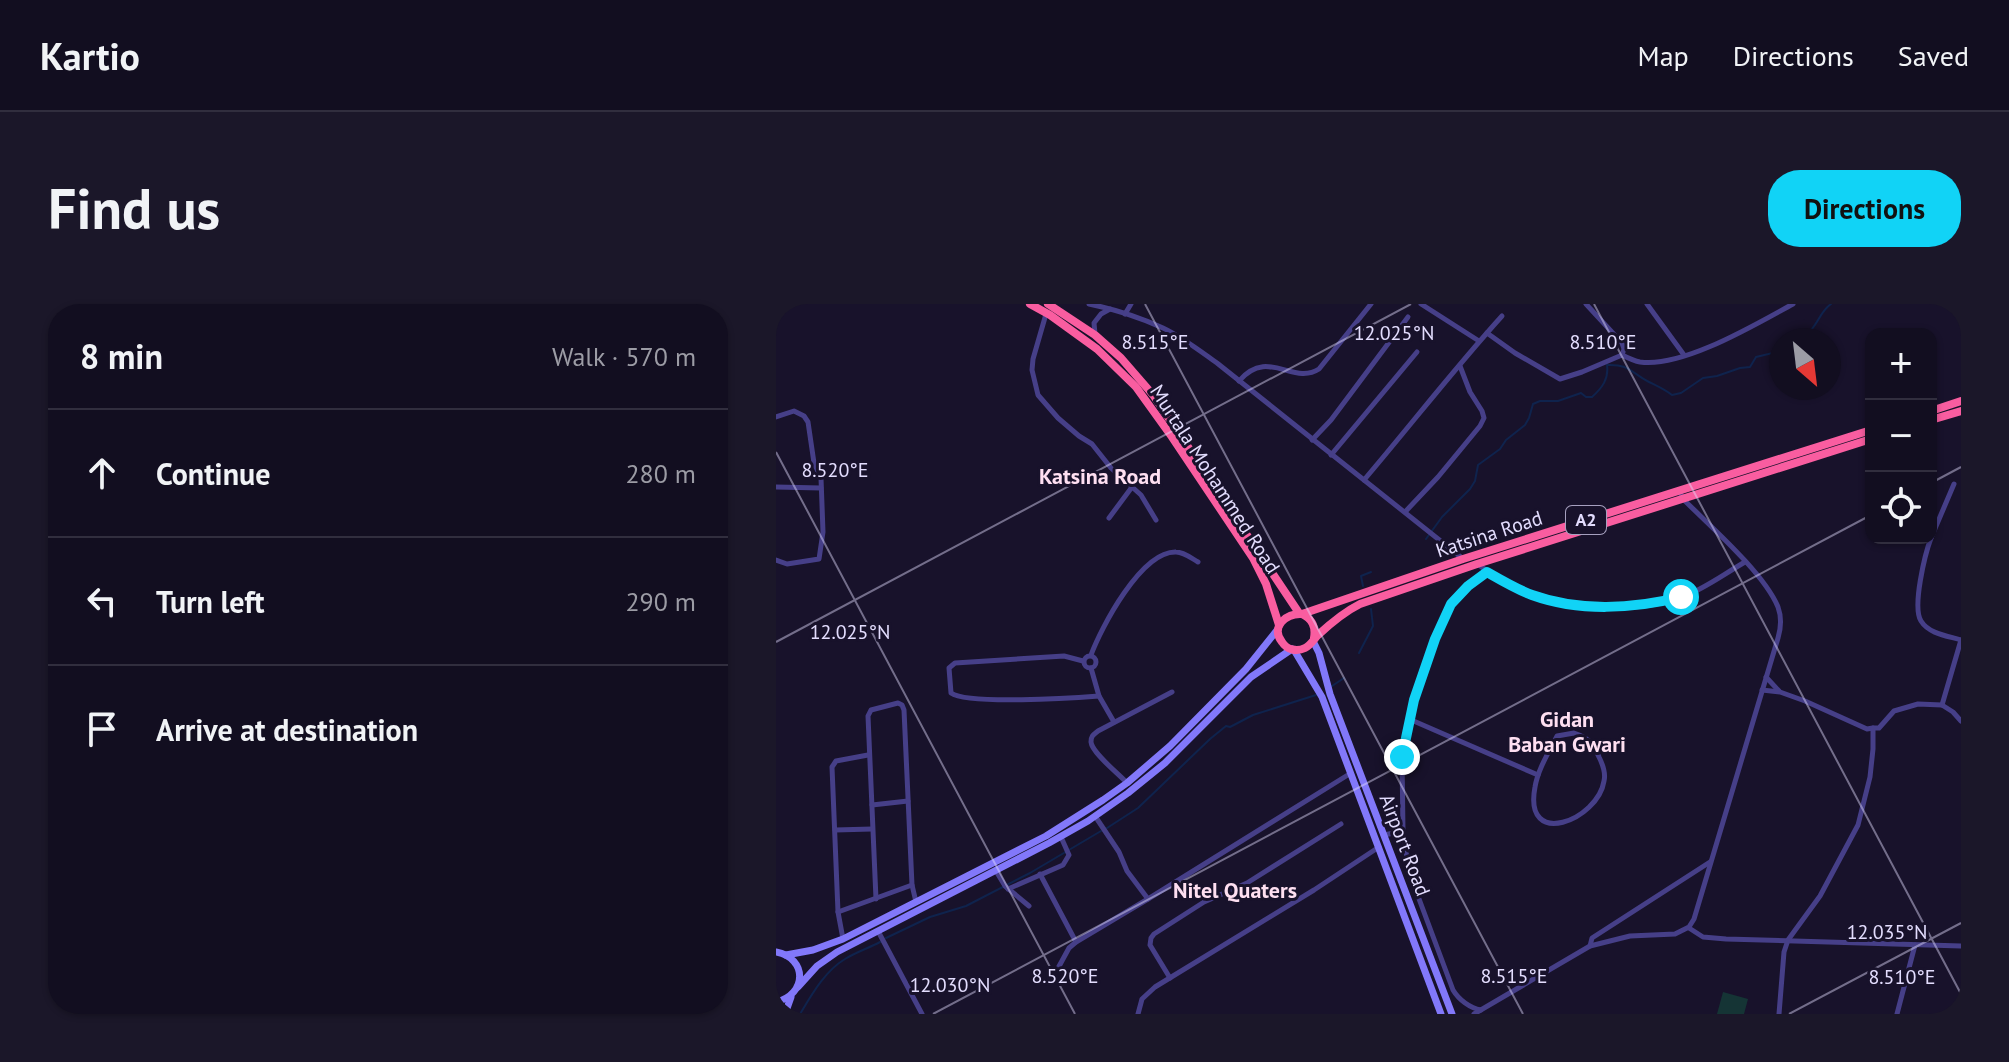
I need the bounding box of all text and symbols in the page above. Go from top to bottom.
text: Kartio [40,31,140,80]
text: Map [1638,37,1689,74]
text: Directions [1733,37,1854,74]
text: Saved [1898,37,1969,74]
button: Directions [1768,170,1961,247]
text: Find us [48,172,220,244]
text: 12.025°N [1354,320,1434,346]
north arrow [1769,328,1841,400]
map controls [1865,328,1937,544]
button: + [1865,328,1937,400]
text: 8.515°E [1121,329,1189,355]
text: 8.510°E [1569,329,1637,355]
text: 8 min [80,334,163,378]
text: Walk · 570 m [552,340,696,373]
street label: Murtala Mohammed Road [1144,380,1286,578]
button: − [1865,400,1937,472]
icon: ahead [80,451,124,495]
text: Continue [156,454,270,493]
text: 280 m [625,457,696,490]
text: 8.520°E [801,457,869,483]
district label: Katsina Road [1039,462,1161,490]
button: locate [1865,472,1937,544]
street label: Katsina Road [1432,505,1546,563]
road number: A2 [1566,506,1606,534]
icon: left [80,579,124,623]
route start [1663,579,1699,615]
text: Turn left [156,582,264,621]
text: 290 m [625,585,696,618]
text: 12.025°N [810,619,890,645]
district label: Gidan Baban Gwari [1508,705,1626,758]
icon: arrive [80,707,124,751]
text: Arrive at destination [156,710,418,749]
route end [1384,739,1420,775]
street label: Airport Road [1374,790,1436,900]
district label: Nitel Quaters [1173,876,1297,904]
text: 12.035°N [1847,919,1927,945]
text: 8.520°E [1031,963,1099,989]
text: 8.515°E [1480,963,1548,989]
text: 8.510°E [1868,964,1936,990]
text: 12.030°N [910,972,990,998]

